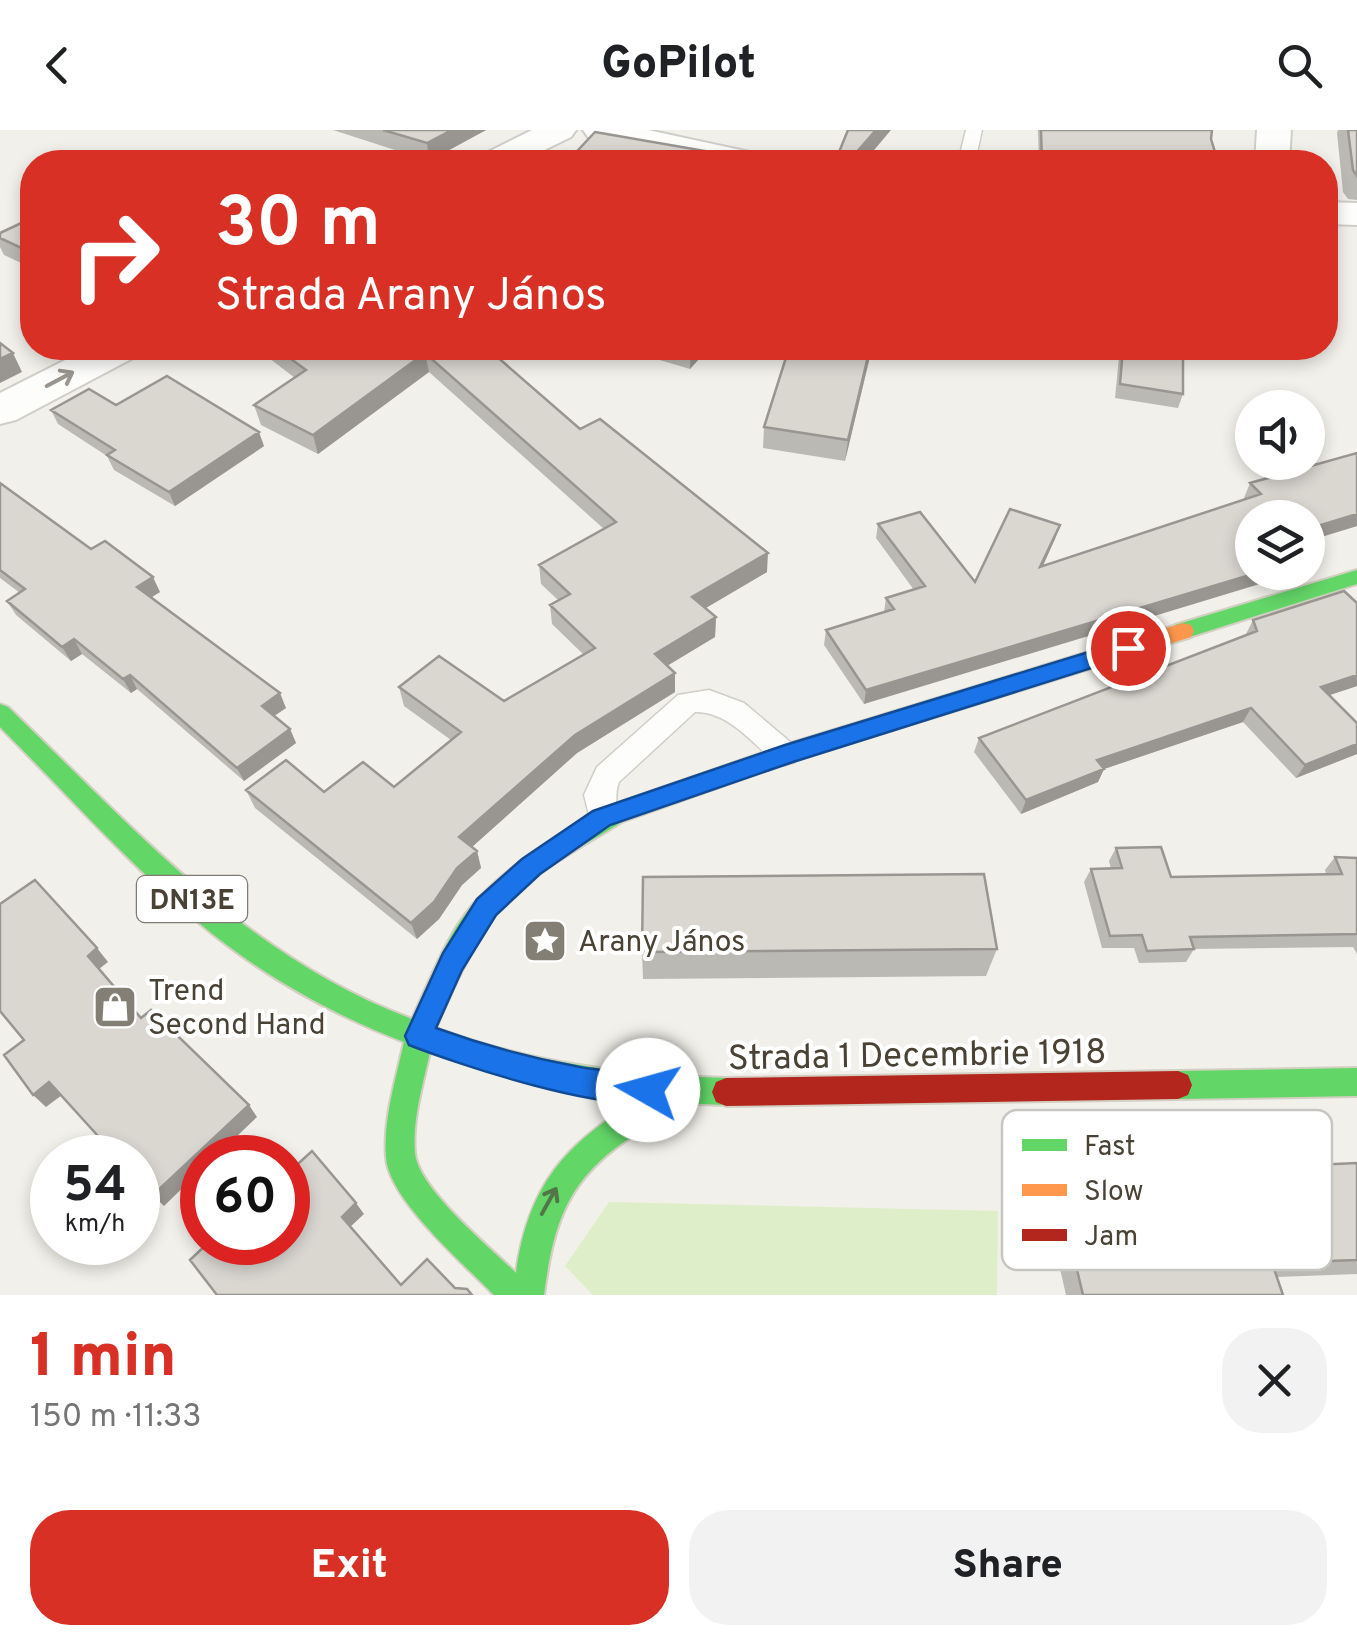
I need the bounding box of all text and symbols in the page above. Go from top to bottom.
text: GoPilot [601,37,756,94]
icon: back [30,38,85,93]
icon: search [1272,38,1327,93]
text: 30 m [215,182,381,271]
icon: right [50,190,180,320]
text: Strada Arany János [215,269,606,326]
one-way arrow [45,369,75,388]
map controls [1235,390,1325,590]
button: sound [1235,390,1325,480]
button: layers [1235,500,1325,590]
pin [1086,606,1171,691]
icon: arrive [1101,621,1156,676]
road number: DN13E [137,876,247,922]
place icon: Arany János [522,918,568,964]
place label: Arany János [578,925,745,962]
place label: Trend Second Hand [148,974,326,1045]
shop icon: Trend Second Hand [92,984,138,1030]
street label: Strada 1 Decembrie 1918 [727,1032,1107,1082]
position arrow [596,1038,700,1142]
legend [1002,1110,1332,1270]
text: Fast [1084,1130,1136,1166]
speed limit sign: 60 [180,1135,310,1265]
text: 54 [63,1156,127,1219]
text: Slow [1084,1175,1143,1211]
one-way arrow [539,1187,559,1217]
text: km/h [65,1209,125,1241]
text: Jam [1084,1220,1138,1256]
text: 1 min [30,1322,177,1398]
button: close [1222,1328,1327,1433]
text: 150 m · 11:33 [30,1398,202,1438]
button: Exit [30,1510,669,1625]
button: Share [689,1510,1327,1625]

